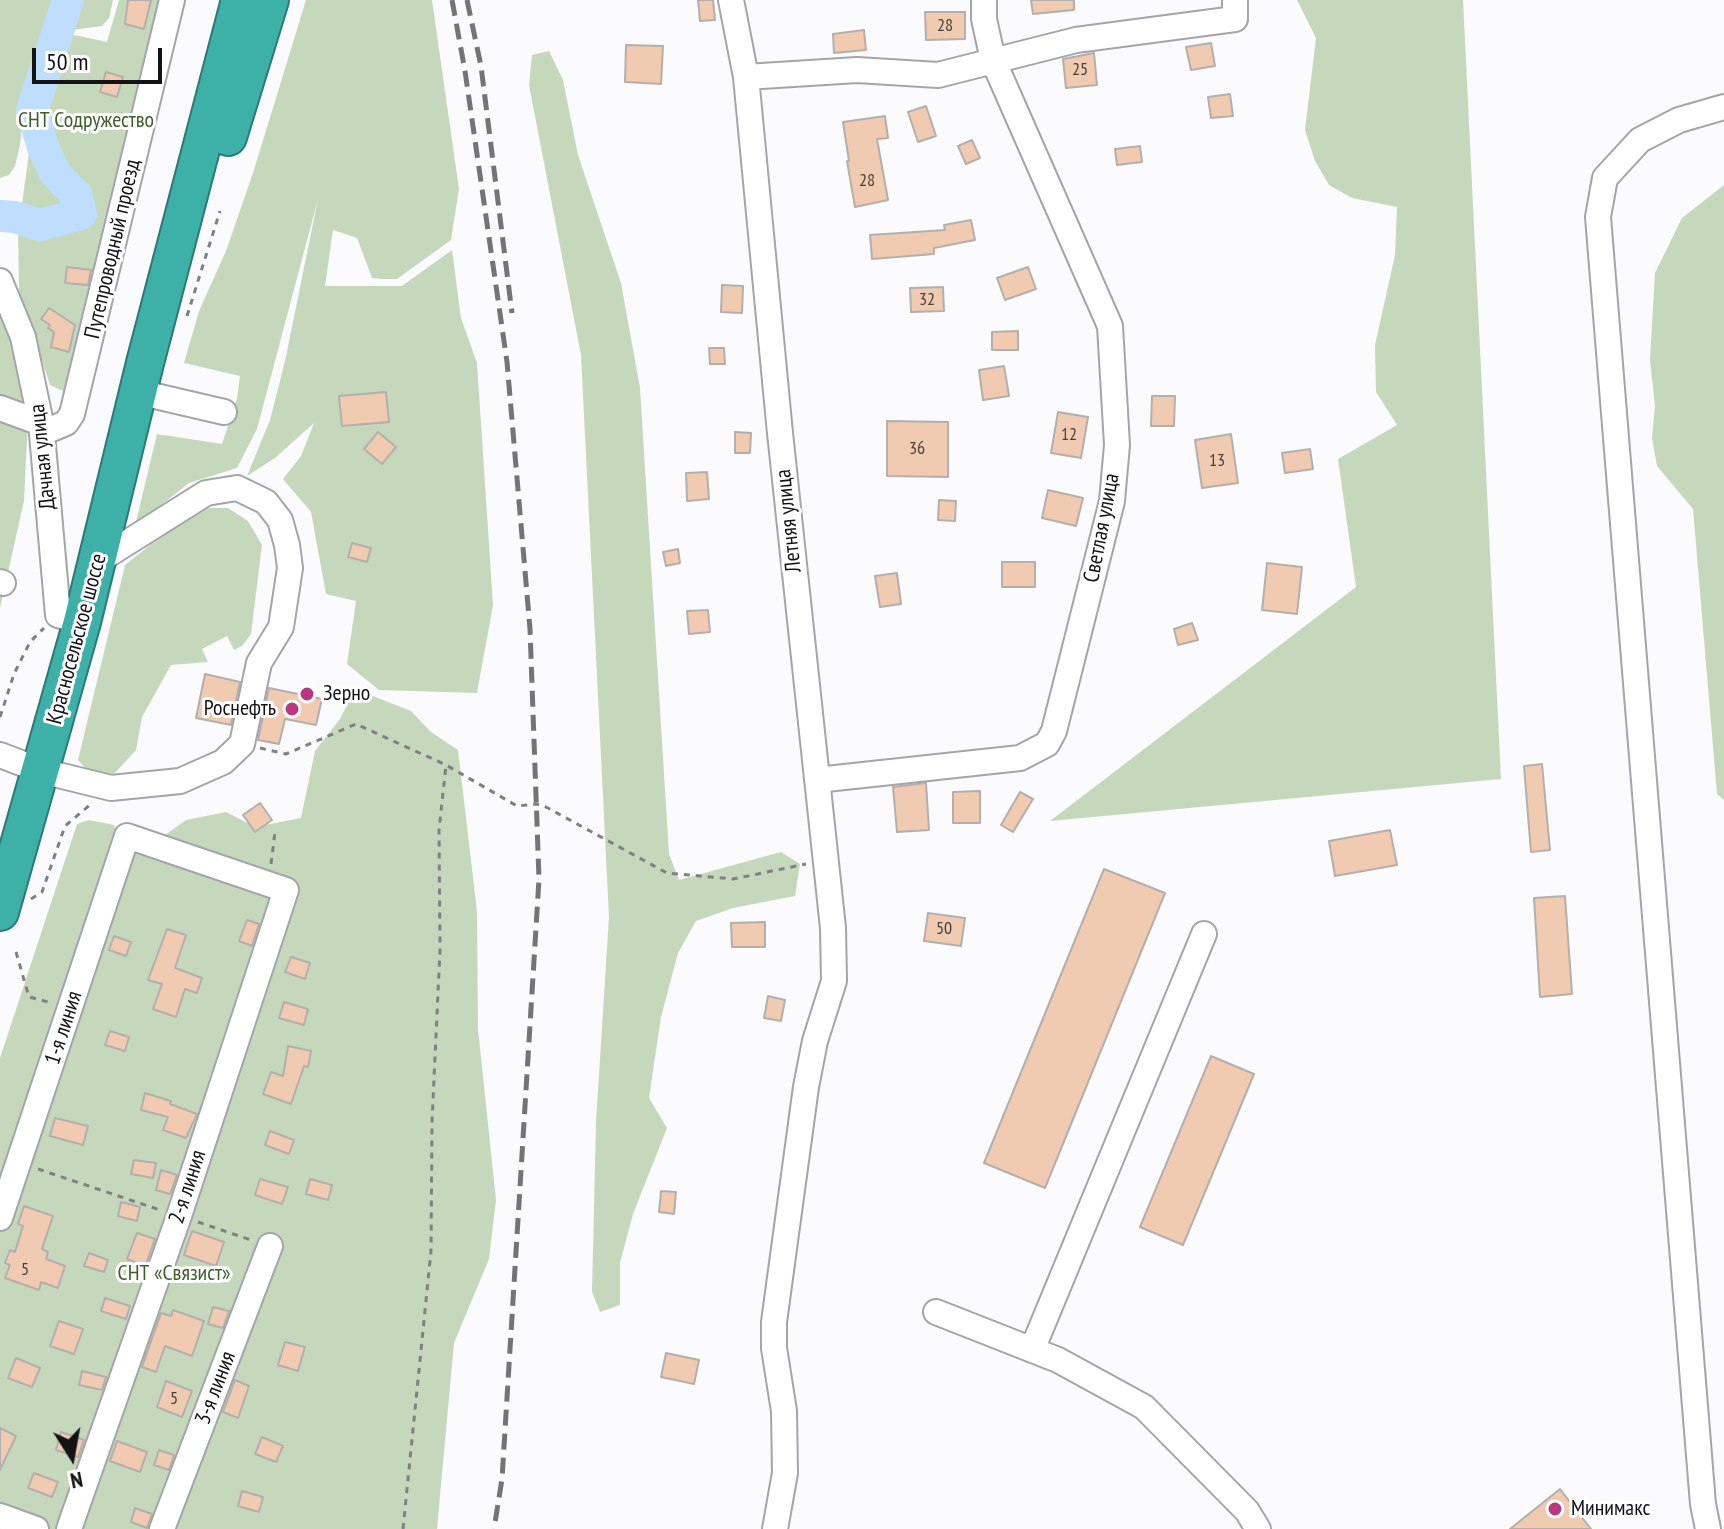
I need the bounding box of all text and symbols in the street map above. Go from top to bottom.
house number: 28 [937,15,953,37]
scale bar [36,32,166,82]
text: 50 m [46,46,88,77]
house number: 25 [1072,59,1088,81]
park label: СНТ Содружество [18,108,154,134]
street label: Путепроводный проезд [80,157,146,341]
house number: 28 [859,170,875,192]
house number: 32 [919,289,935,311]
street label: Дачная улица [24,403,62,511]
house number: 12 [1061,424,1077,446]
house number: 36 [909,438,925,460]
house number: 13 [1209,450,1225,472]
street label: Летняя улица [770,468,808,574]
street label: Светлая улица [1078,471,1126,585]
street label: Красносельское шоссе [42,551,112,727]
place label: Зерно [323,681,370,707]
marker: Зерно [298,685,316,703]
place label: Роснефть [204,696,276,722]
marker: Роснефть [283,700,301,718]
house number: 50 [936,918,952,940]
street label: 1-я линия [40,988,88,1068]
street label: 2-я линия [164,1147,212,1227]
house number: 5 [21,1259,29,1281]
park label: СНТ «Связист» [118,1261,230,1287]
street label: 3-я линия [190,1348,242,1428]
house number: 5 [170,1388,178,1410]
north arrow [32,1417,112,1497]
text: N [68,1466,85,1495]
place label: Минимакс [1571,1496,1650,1522]
marker: Минимакс [1546,1500,1564,1518]

